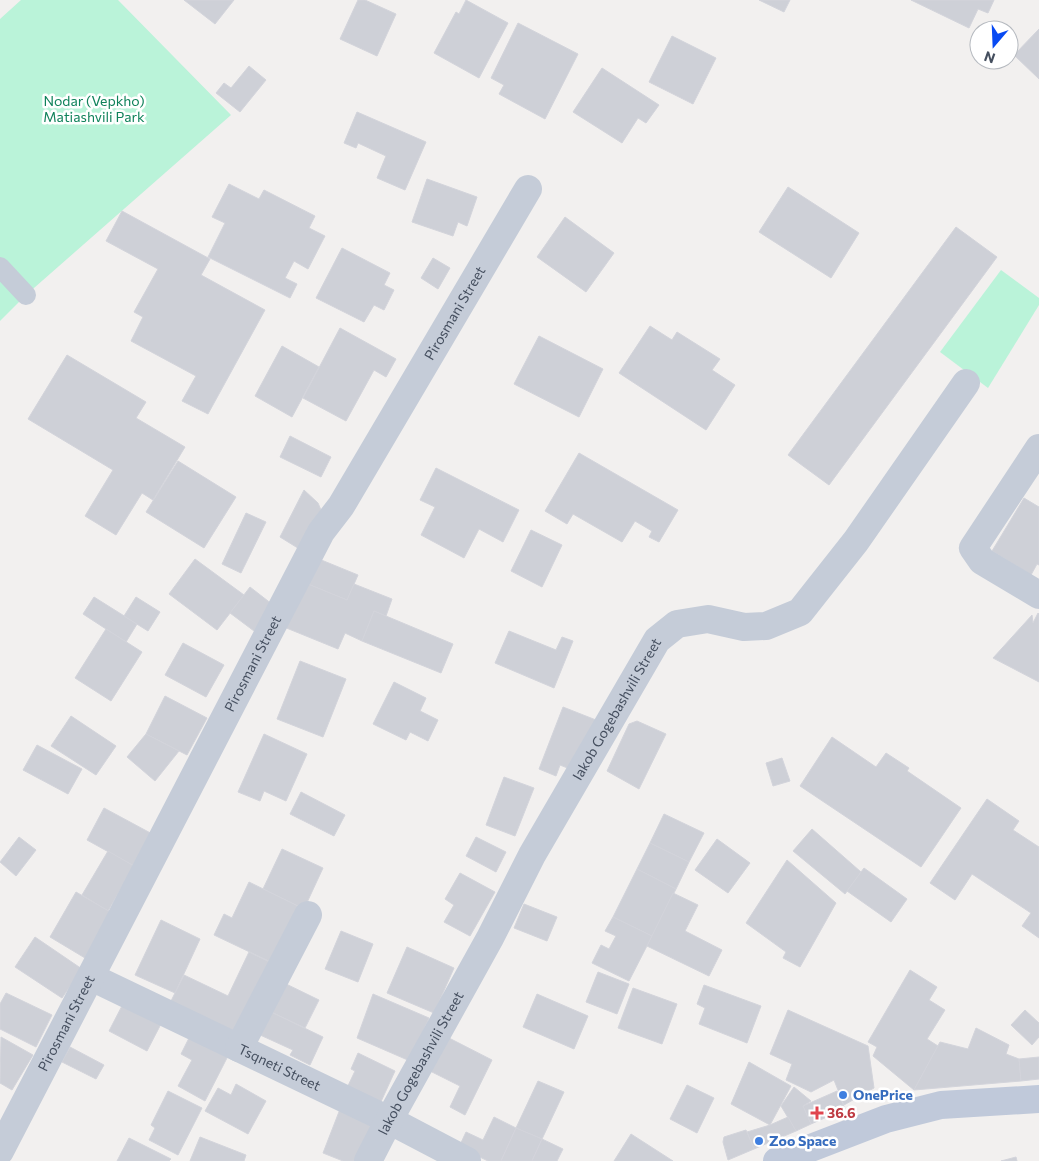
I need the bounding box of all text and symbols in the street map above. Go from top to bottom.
north arrow [969,20,1019,70]
text: N [982,48,997,68]
park label: Nodar (Vepkho) Matiashvili Park [43,92,145,125]
street label: Pirosmani Street [420,263,489,363]
street label: Pirosmani Street [220,612,284,714]
street label: Iakob Gogebashvili Street [568,635,664,783]
street label: Pirosmani Street [34,972,98,1074]
street label: Iakob Gogebashvili Street [374,988,467,1138]
street label: Tsqneti Street [236,1040,324,1094]
place label: OnePrice [853,1086,913,1103]
marker: OnePrice [837,1089,849,1101]
place label: 36.6 [827,1104,856,1121]
marker: 36.6 [811,1107,823,1119]
place label: Zoo Space [769,1132,836,1149]
marker: Zoo Space [753,1135,765,1147]

